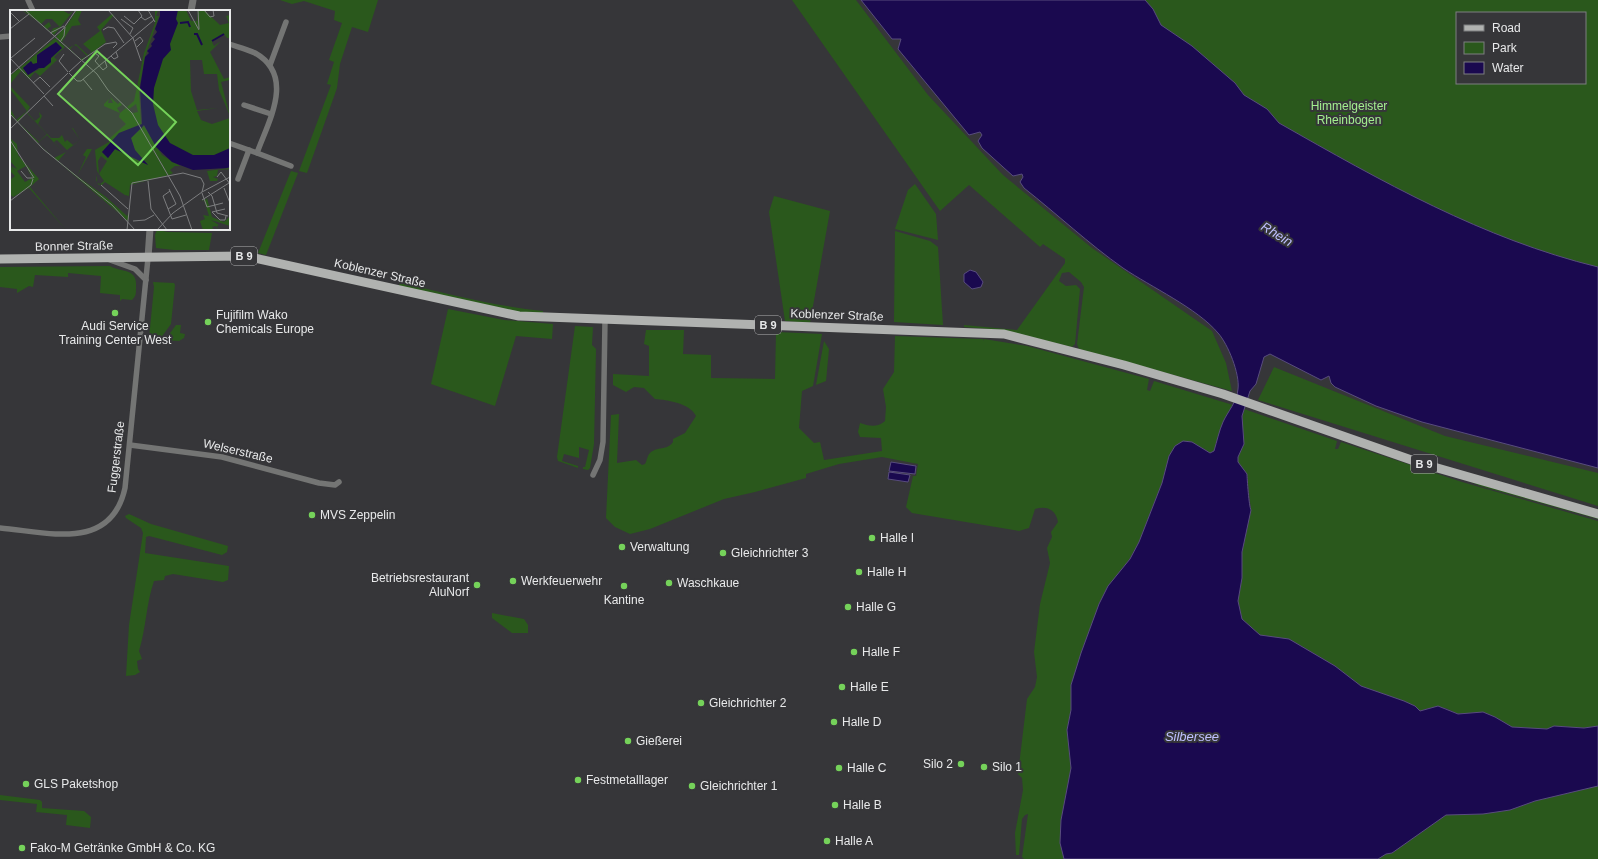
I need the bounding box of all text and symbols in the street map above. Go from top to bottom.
inset map [10,10,230,230]
legend [1456,12,1586,84]
text: Road [1492,21,1521,35]
text: Park [1492,41,1518,55]
text: Water [1492,61,1524,75]
park label: Himmelgeister Rheinbogen [1311,99,1387,127]
water label: Rhein [1259,219,1295,249]
street label: Bonner Straße [35,238,113,254]
road number: B 9 [231,247,257,265]
street label: Koblenzer Straße [333,256,427,290]
street label: Koblenzer Straße [790,306,884,324]
marker: Audi Service Training Center West [110,308,120,318]
place label: Fujifilm Wako Chemicals Europe [216,308,314,336]
road number: B 9 [755,316,781,334]
marker: Fujifilm Wako Chemicals Europe [203,317,213,327]
place label: Audi Service Training Center West [59,319,172,347]
street label: Fuggerstraße [105,420,127,494]
street label: Welserstraße [202,436,275,466]
road number: B 9 [1411,455,1437,473]
place label: MVS Zeppelin [320,508,395,522]
marker: MVS Zeppelin [307,510,317,520]
place label: Halle I [880,531,914,545]
marker: Halle I [867,533,877,543]
place label: Verwaltung [630,540,689,554]
marker: Verwaltung [617,542,627,552]
place label: Gleichrichter 3 [731,546,809,560]
marker: Gleichrichter 3 [718,548,728,558]
place label: Halle H [867,565,906,579]
marker: Halle H [854,567,864,577]
place label: Betriebsrestaurant AluNorf [371,571,470,599]
place label: Werkfeuerwehr [521,574,602,588]
marker: Werkfeuerwehr [508,576,518,586]
place label: Waschkaue [677,576,740,590]
marker: Waschkaue [664,578,674,588]
marker: Betriebsrestaurant AluNorf [472,580,482,590]
marker: Kantine [619,581,629,591]
place label: Kantine [604,593,645,607]
place label: Halle G [856,600,896,614]
marker: Halle G [843,602,853,612]
place label: Halle F [862,645,900,659]
marker: Halle F [849,647,859,657]
place label: Halle E [850,680,889,694]
marker: Halle E [837,682,847,692]
place label: Gleichrichter 2 [709,696,787,710]
marker: Gleichrichter 2 [696,698,706,708]
place label: Halle D [842,715,882,729]
marker: Halle D [829,717,839,727]
water label: Silbersee [1165,729,1219,744]
place label: Gießerei [636,734,682,748]
marker: Gießerei [623,736,633,746]
place label: Silo 2 [923,757,953,771]
marker: Silo 2 [956,759,966,769]
place label: Silo 1 [992,760,1022,774]
place label: Halle C [847,761,887,775]
marker: Silo 1 [979,762,989,772]
marker: Halle C [834,763,844,773]
place label: Festmetalllager [586,773,668,787]
marker: Festmetalllager [573,775,583,785]
place label: GLS Paketshop [34,777,118,791]
marker: GLS Paketshop [21,779,31,789]
place label: Gleichrichter 1 [700,779,778,793]
marker: Gleichrichter 1 [687,781,697,791]
place label: Halle B [843,798,882,812]
marker: Halle B [830,800,840,810]
place label: Halle A [835,834,873,848]
marker: Halle A [822,836,832,846]
place label: Fako-M Getränke GmbH & Co. KG [30,841,215,855]
marker: Fako-M Getränke GmbH & Co. KG [17,843,27,853]

